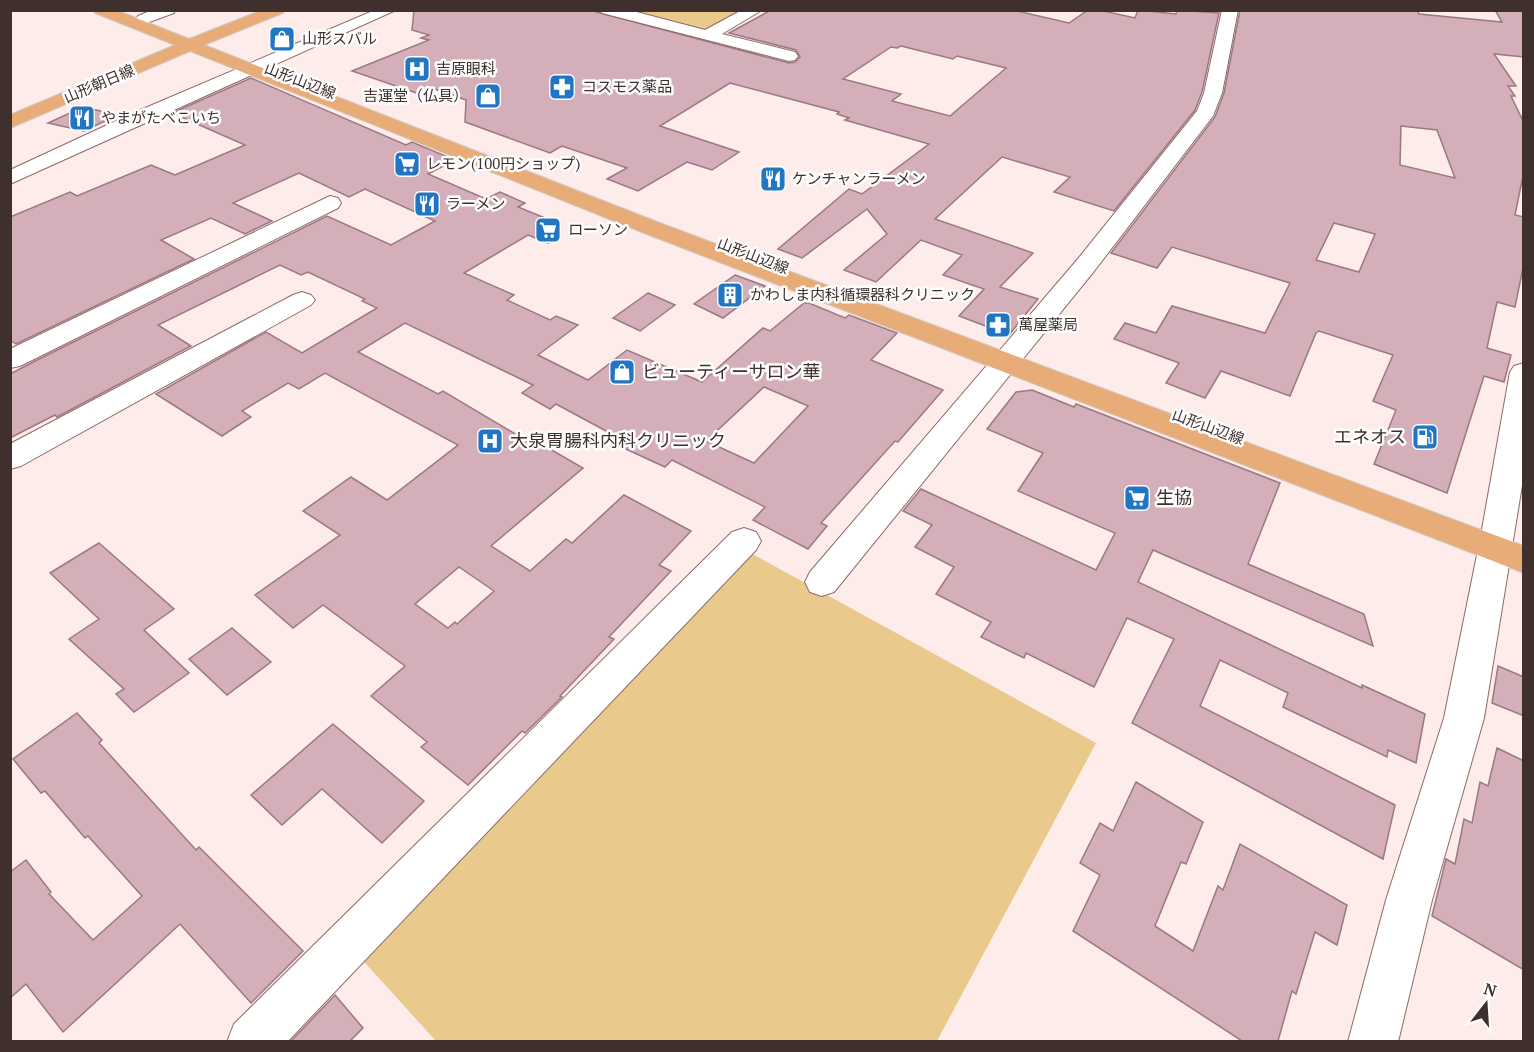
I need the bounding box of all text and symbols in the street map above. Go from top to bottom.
shop icon: 山形スバル [267,24,297,54]
place label: 山形スバル [302,28,377,48]
hospital icon: 吉原眼科 [402,54,432,84]
street label: 山形山辺線 [262,57,339,103]
place label: 吉原眼科 [436,58,496,78]
street label: 山形朝日線 [60,59,137,107]
pharmacy icon: コスモス薬品 [547,72,577,102]
place label: コスモス薬品 [582,76,672,96]
shop icon: 吉運堂（仏具） [473,81,503,111]
place label: 吉運堂（仏具） [363,85,468,105]
restaurant icon: やまがたべこいち [67,103,97,133]
place label: やまがたべこいち [101,107,221,127]
supermarket icon: レモン(100円ショップ) [392,149,422,179]
place label: レモン(100円ショップ) [426,153,580,173]
restaurant icon: ケンチャンラーメン [758,164,788,194]
place label: ケンチャンラーメン [792,168,926,188]
restaurant icon: ラーメン [412,189,442,219]
place label: ラーメン [446,193,505,213]
supermarket icon: ローソン [533,215,563,245]
place label: ローソン [568,219,628,239]
street label: 山形山辺線 [715,232,792,278]
building icon: かわしま内科循環器科クリニック [715,280,745,310]
place label: かわしま内科循環器科クリニック [750,284,975,304]
pharmacy icon: 萬屋薬局 [983,310,1013,340]
place label: 萬屋薬局 [1018,314,1078,334]
shop icon: ビューティーサロン華 [607,357,637,387]
place label: ビューティーサロン華 [642,359,821,383]
street label: 山形山辺線 [1170,404,1247,448]
fuel station icon: エネオス [1410,422,1440,452]
place label: エネオス [1334,424,1406,448]
hospital icon: 大泉胃腸科内科クリニック [475,426,505,456]
place label: 大泉胃腸科内科クリニック [510,428,726,452]
supermarket icon: 生協 [1122,483,1152,513]
place label: 生協 [1156,485,1192,509]
north arrow [1456,974,1516,1034]
text: N [1481,977,1499,1002]

